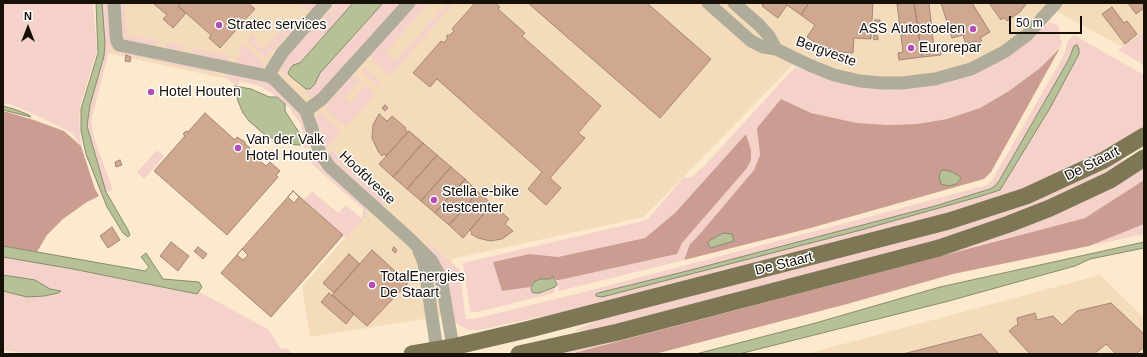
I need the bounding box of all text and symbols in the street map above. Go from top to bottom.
north arrow [8,8,48,48]
scale bar [1011,8,1084,34]
text: N [24,10,32,22]
text: 50 m [1016,16,1043,30]
place label: Stratec services [227,17,327,33]
marker: Stratec services [214,20,224,30]
place label: ASS Autostoelen [859,21,965,37]
marker: ASS Autostoelen [968,24,978,34]
street label: Bergveste [794,33,858,71]
place label: Eurorepar [919,40,981,56]
marker: Eurorepar [906,43,916,53]
place label: Hotel Houten [159,84,241,100]
marker: Hotel Houten [146,87,156,97]
place label: Van der Valk Hotel Houten [246,132,328,164]
marker: Van der Valk Hotel Houten [233,143,243,153]
street label: De Staart [1062,143,1122,185]
street label: Hoofdveste [335,148,399,208]
place label: Stella e-bike testcenter [442,184,519,216]
marker: Stella e-bike testcenter [429,195,439,205]
street label: De Staart [753,249,815,279]
place label: TotalEnergies De Staart [380,269,465,302]
marker: TotalEnergies De Staart [367,280,377,290]

